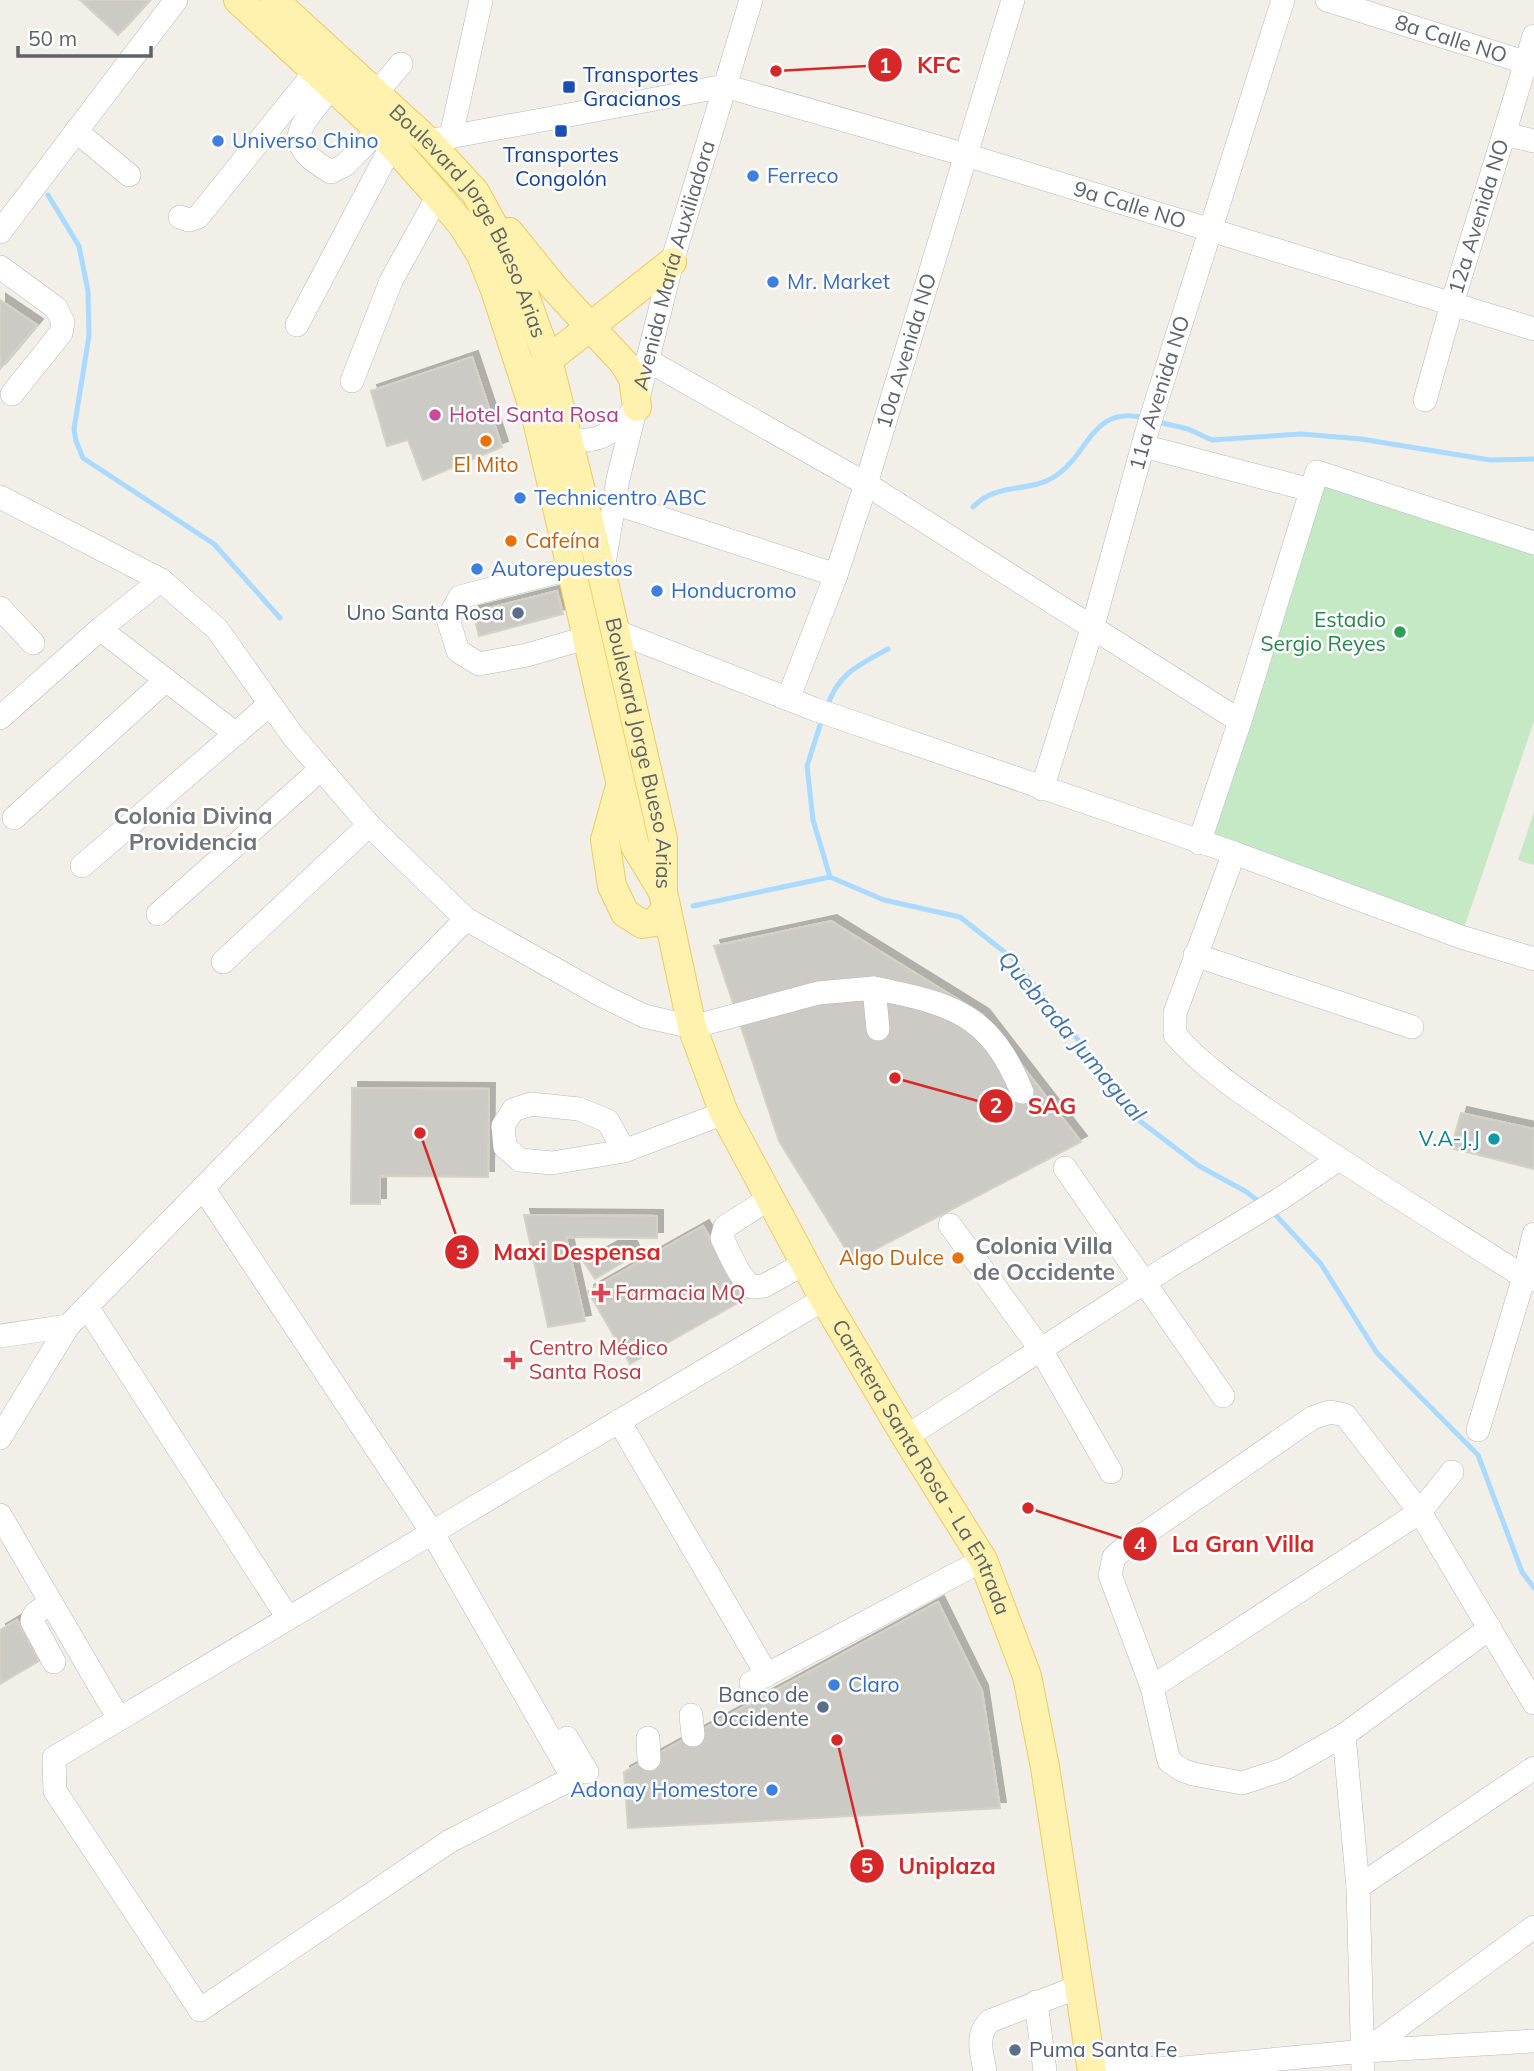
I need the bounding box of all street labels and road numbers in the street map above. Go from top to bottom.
street label: 8a Calle NO [1392,8,1511,68]
street label: Boulevard Jorge Bueso Arias [384,98,553,341]
street label: 12a Avenida NO [1442,136,1514,297]
street label: Avenida María Auxiliadora [627,137,720,393]
street label: 9a Calle NO [1071,175,1189,234]
street label: 10a Avenida NO [870,270,941,431]
street label: 11a Avenida NO [1123,312,1195,473]
street label: Boulevard Jorge Bueso Arias [600,615,677,889]
street label: Carretera Santa Rosa - La Entrada [827,1314,1017,1618]

